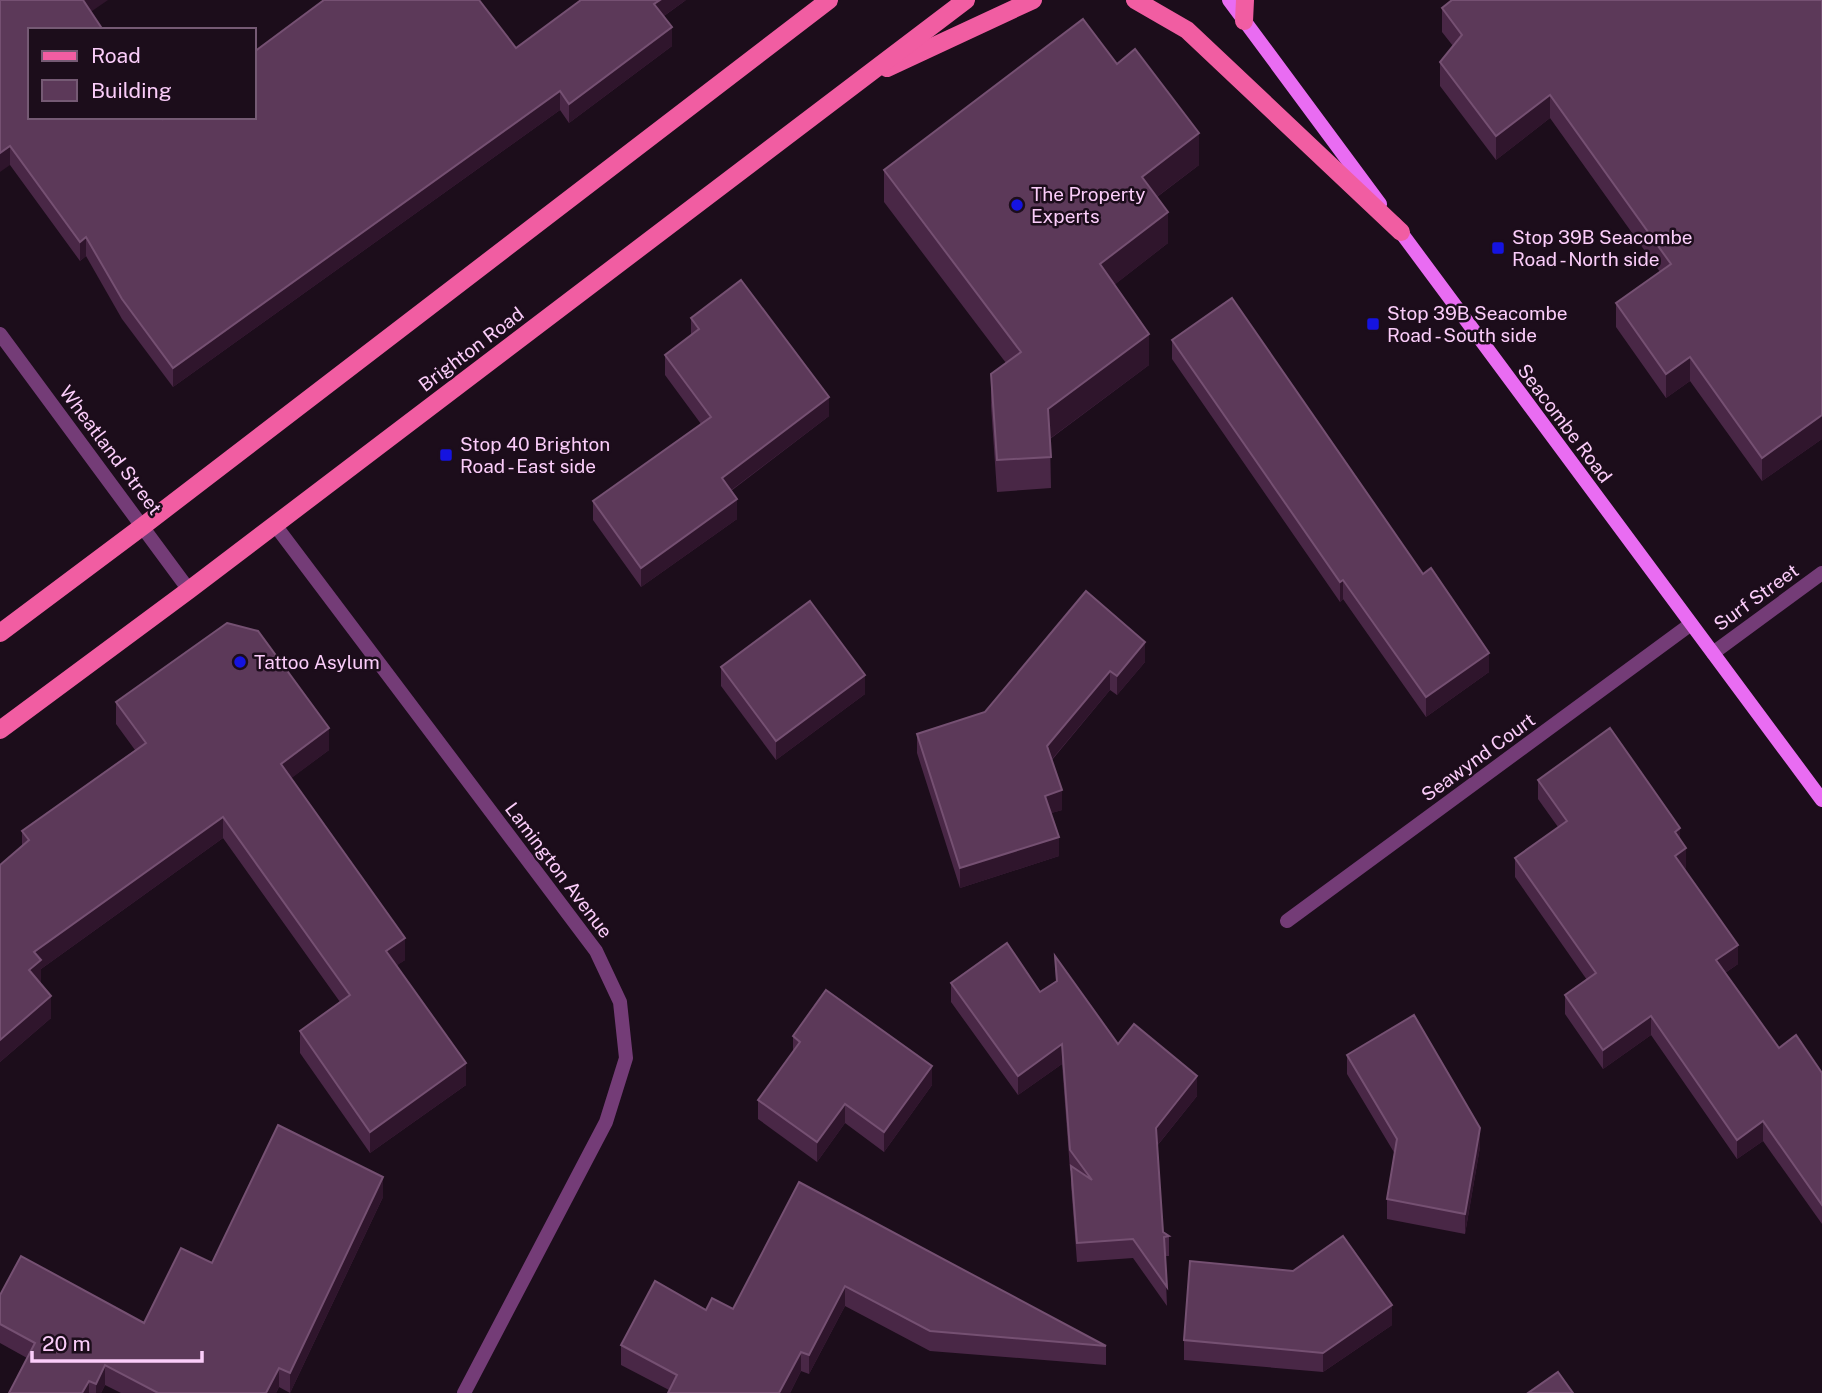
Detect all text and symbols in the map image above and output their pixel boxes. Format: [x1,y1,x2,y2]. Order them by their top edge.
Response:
legend [28,28,256,119]
text: Road [91,43,141,68]
text: Building [91,78,172,103]
place label: The Property Experts [1031,183,1145,227]
marker: The Property Experts [1009,197,1025,213]
place label: Stop 39B Seacombe Road - North side [1512,226,1693,270]
marker: Stop 39B Seacombe Road - North side [1490,240,1506,256]
street label: Brighton Road [414,302,528,396]
place label: Stop 39B Seacombe Road - South side [1387,302,1568,346]
marker: Stop 39B Seacombe Road - South side [1365,316,1381,332]
street label: Seacombe Road [1513,359,1617,487]
street label: Wheatland Street [55,381,167,519]
place label: Stop 40 Brighton Road - East side [460,433,610,477]
marker: Stop 40 Brighton Road - East side [438,447,454,463]
street label: Surf Street [1709,559,1803,635]
place label: Tattoo Asylum [254,651,380,673]
marker: Tattoo Asylum [232,654,248,670]
street label: Seawynd Court [1417,708,1539,806]
street label: Lamington Avenue [501,798,617,942]
scale bar [32,1320,201,1364]
text: 20 m [42,1331,91,1356]

